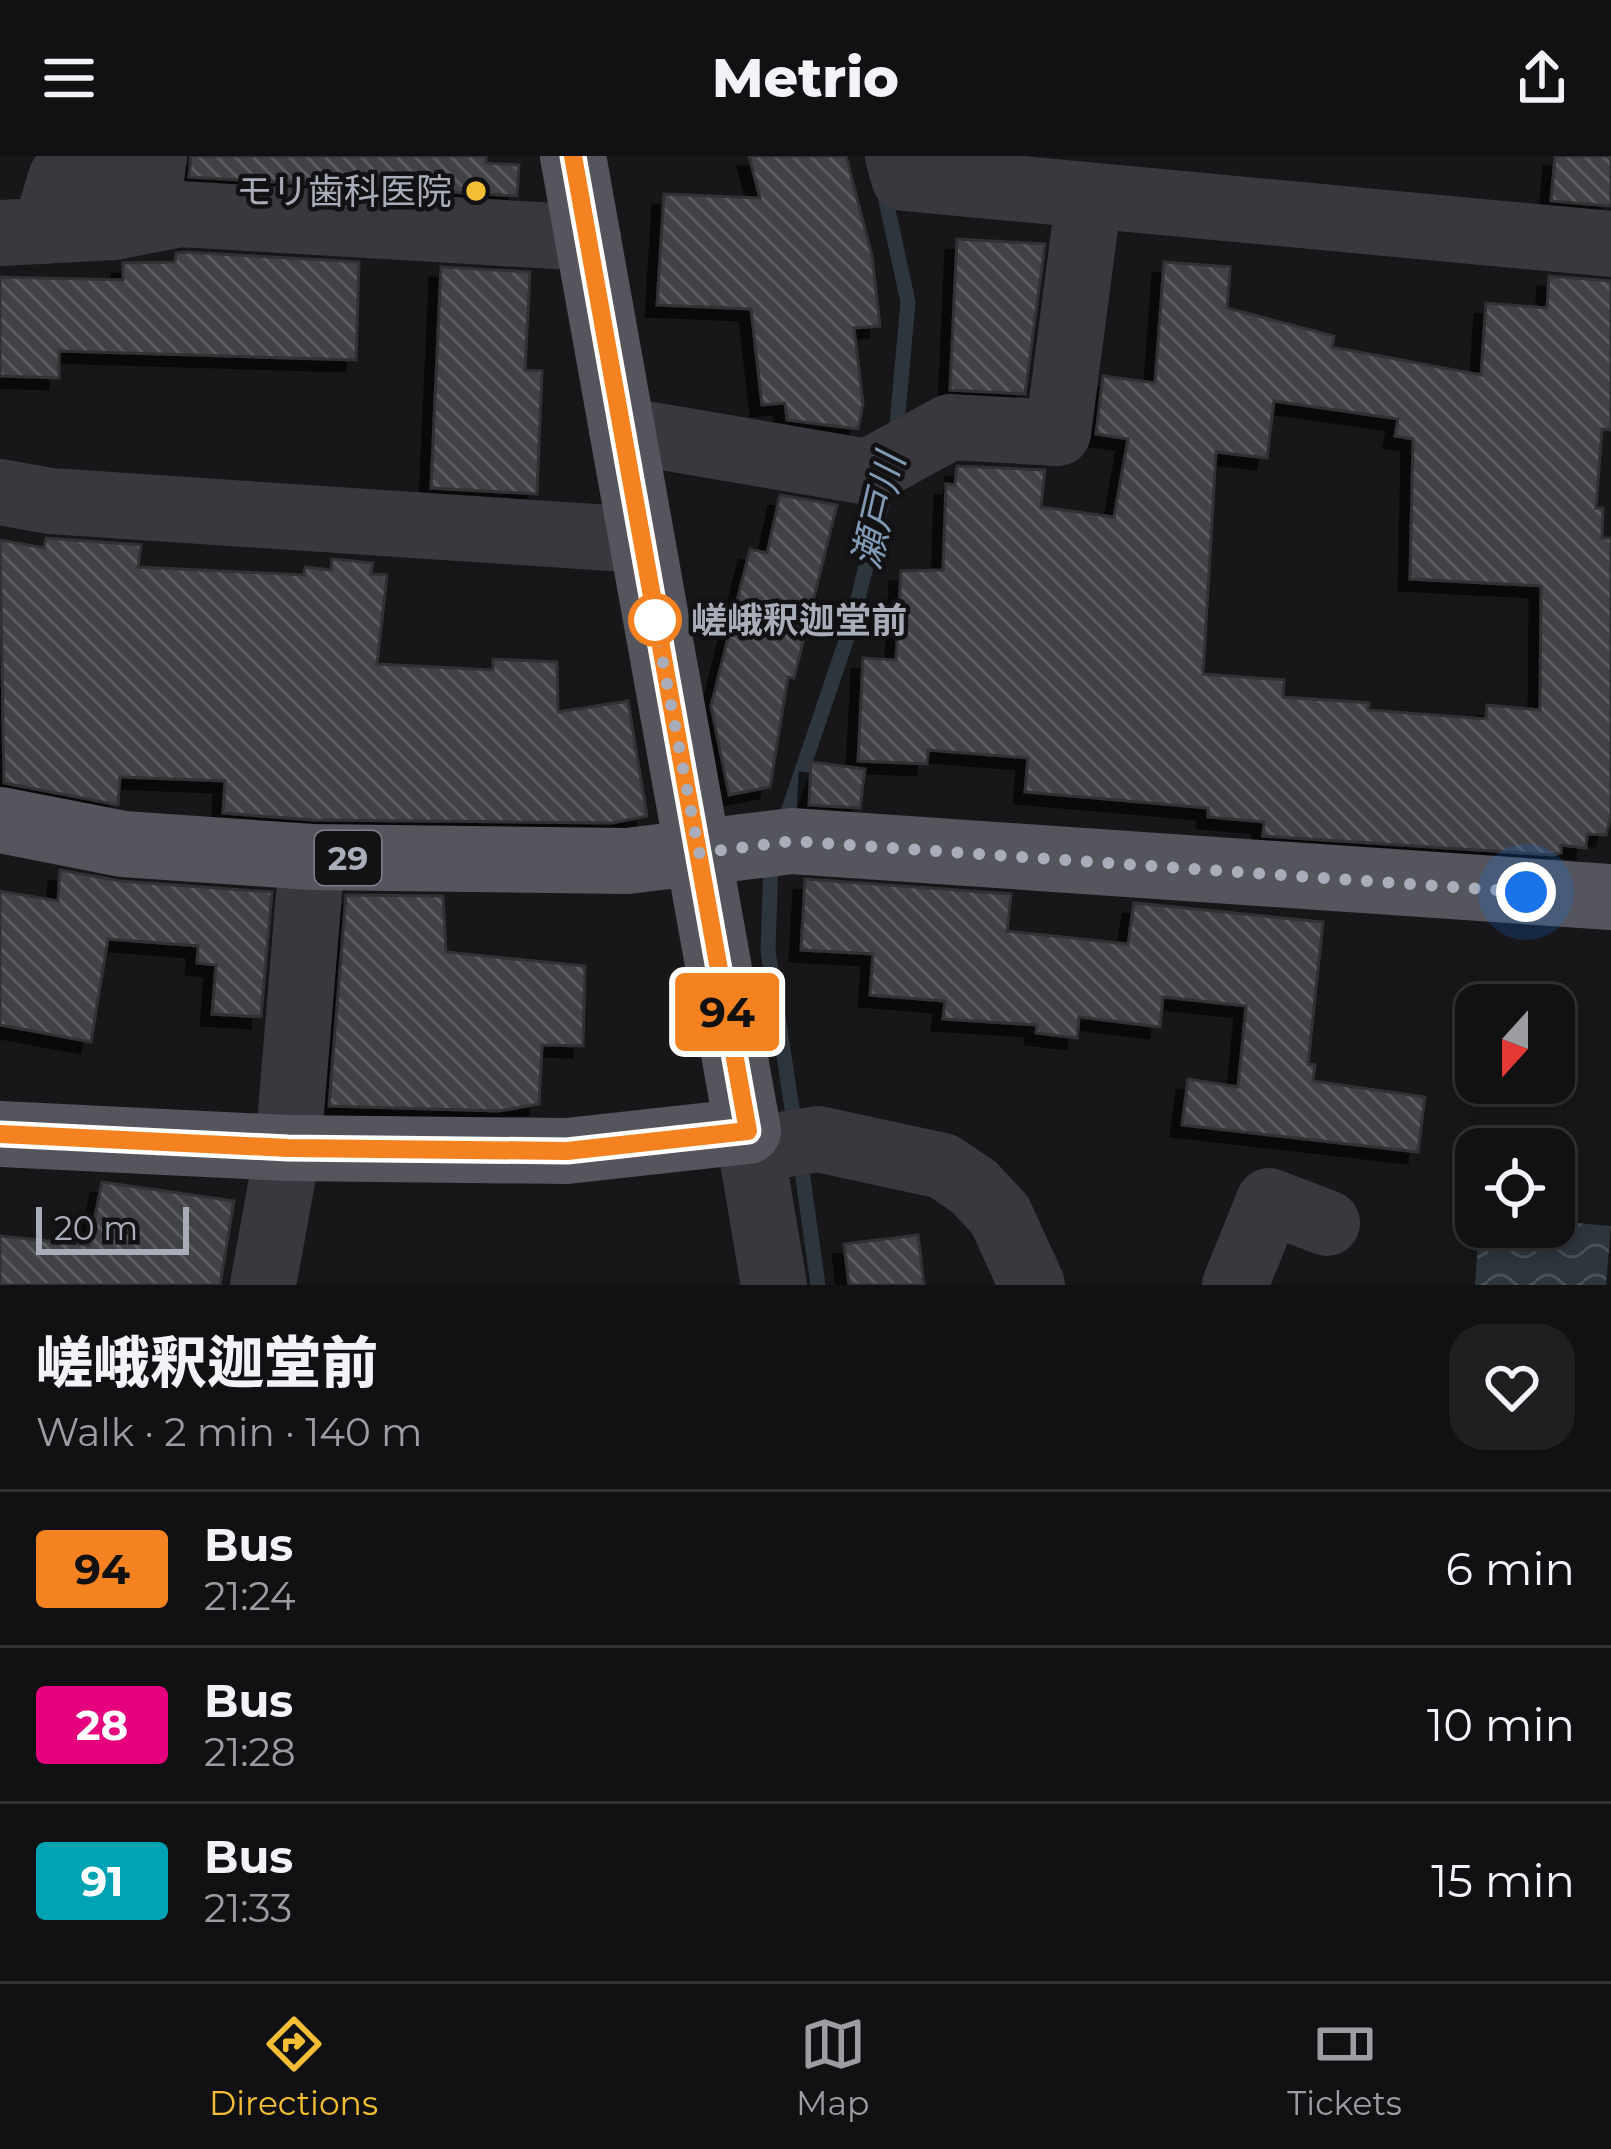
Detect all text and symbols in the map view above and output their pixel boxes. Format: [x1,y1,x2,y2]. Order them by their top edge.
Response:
icon: menu [36,45,102,111]
text: Metrio [712,45,899,111]
icon: share [1509,45,1575,111]
place label: モリ歯科医院 [236,169,452,213]
marker: モリ歯科医院 [463,178,489,204]
water label: 瀬戸川 [841,445,915,573]
marker: 嵯峨釈迦堂前 [630,595,680,645]
place label: 嵯峨釈迦堂前 [691,598,907,642]
road number: 29 [315,831,381,885]
your location [1496,862,1556,922]
line badge: 94 [673,973,781,1051]
north arrow [1455,984,1575,1104]
map controls [1455,984,1575,1248]
text: 94 [699,986,755,1038]
button: locate [1455,1128,1575,1248]
scale bar [36,1201,189,1254]
text: 20 m [54,1208,138,1248]
button: heart [1449,1324,1575,1450]
text: 嵯峨釈迦堂前 [36,1328,378,1397]
text: Walk · 2 min · 140 m [36,1408,422,1456]
text: Bus [204,1517,293,1572]
text: 6 min [1446,1541,1575,1596]
text: 94 [74,1543,130,1595]
text: 21:24 [204,1572,296,1620]
text: Bus [204,1673,293,1728]
text: 10 min [1427,1697,1575,1752]
text: 28 [76,1699,128,1751]
text: 21:28 [204,1728,296,1776]
text: Bus [204,1829,293,1884]
text: 15 min [1431,1853,1575,1908]
text: 91 [80,1855,124,1907]
text: 21:33 [204,1884,292,1932]
tab: Directions [209,2011,378,2123]
tab: Map [796,2011,869,2123]
tab: Tickets [1287,2011,1402,2123]

